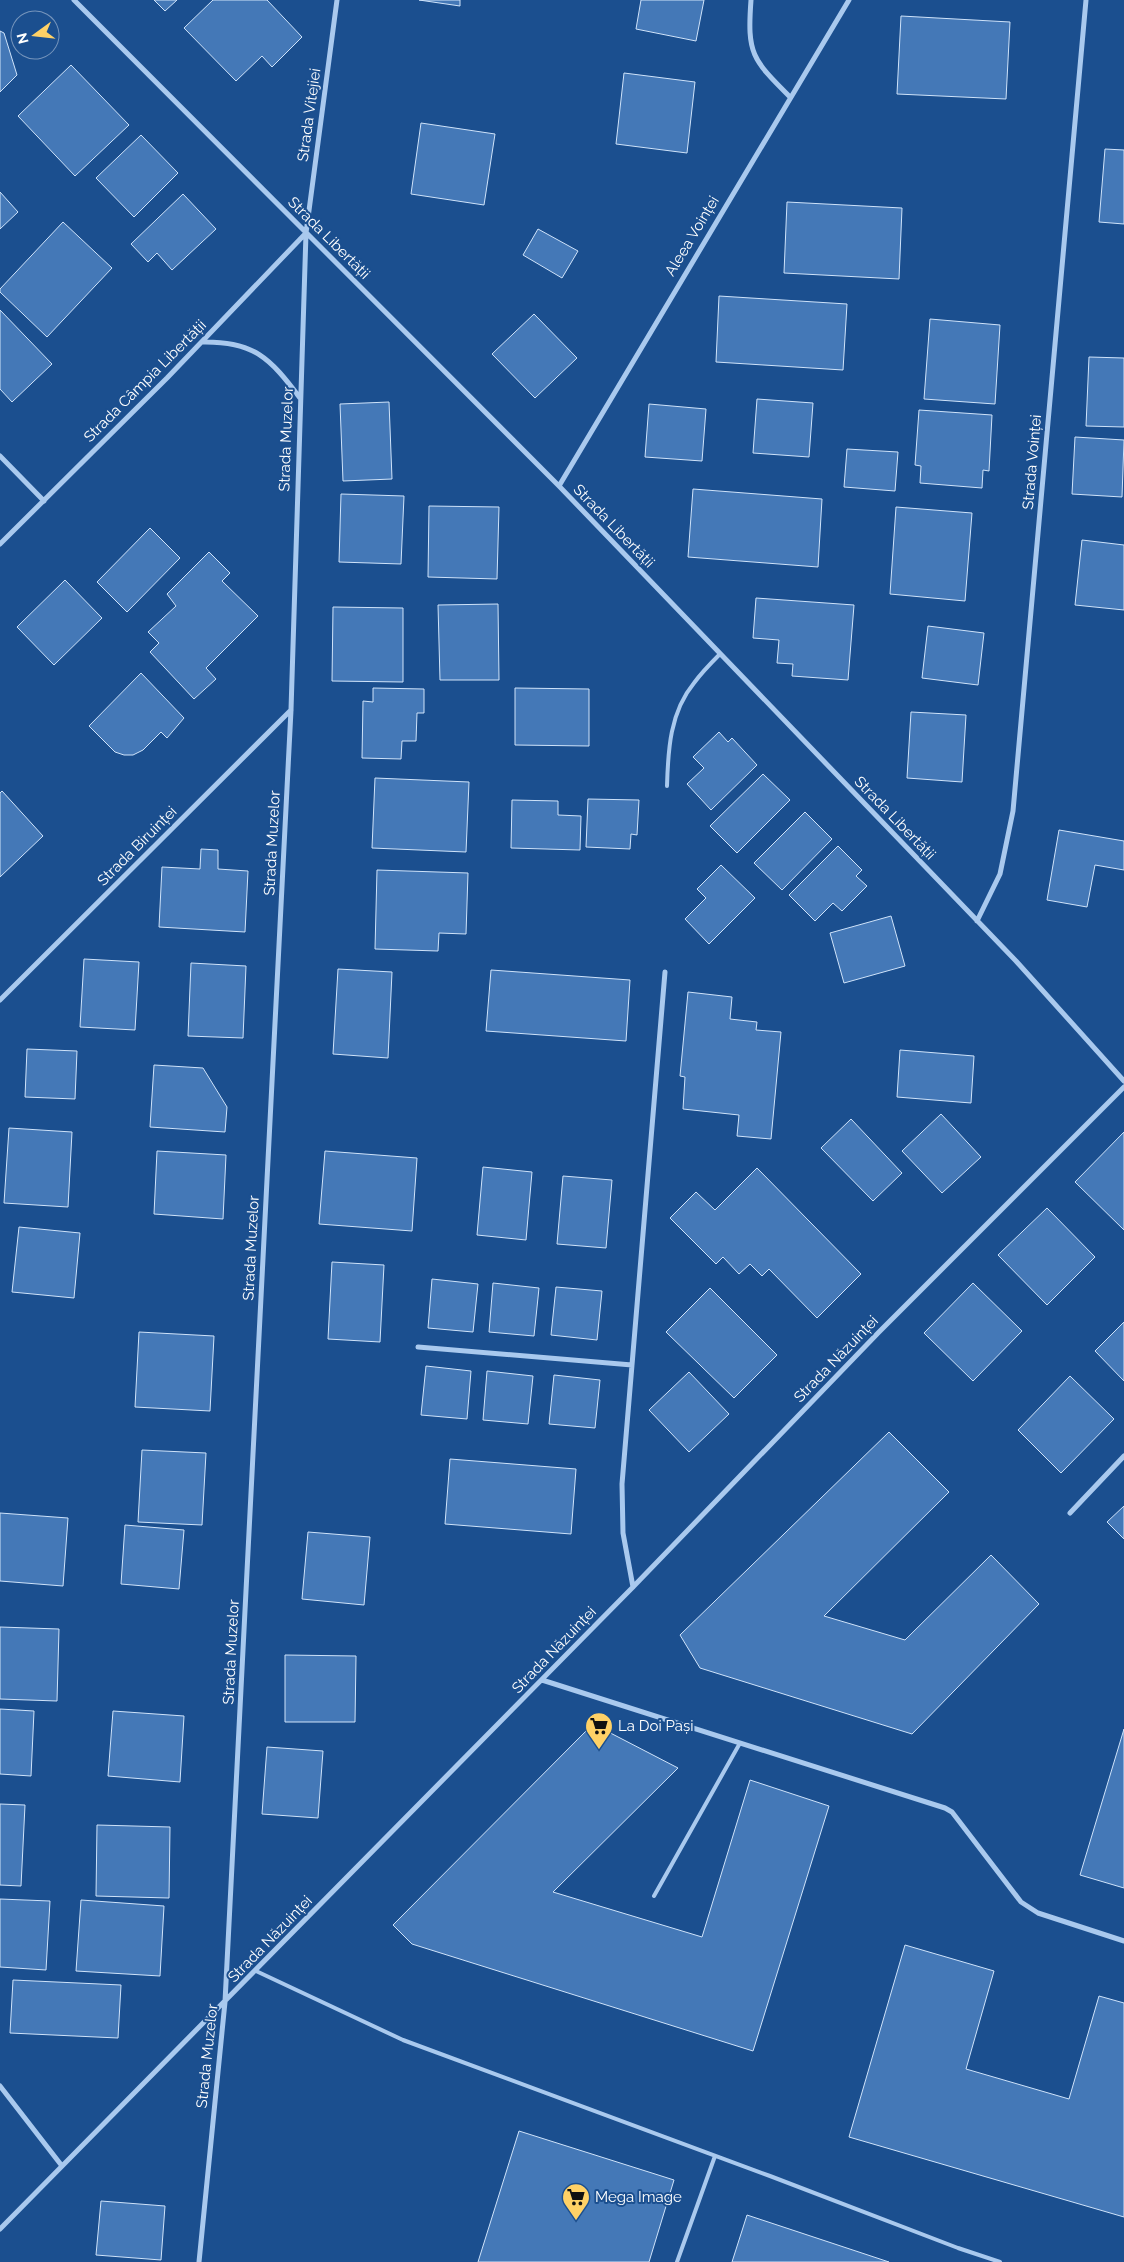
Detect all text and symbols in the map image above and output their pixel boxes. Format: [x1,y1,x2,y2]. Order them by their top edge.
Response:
north arrow [10,10,60,60]
text: N [13,31,32,46]
street label: Strada Vitejiei [294,67,324,163]
street label: Strada Libertății [284,193,374,283]
street label: Aleea Voinței [661,193,723,279]
street label: Strada Câmpia Libertății [80,316,210,446]
street label: Strada Muzelor [275,385,297,492]
street label: Strada Voinței [1019,414,1045,510]
street label: Strada Libertății [570,481,658,571]
street label: Strada Libertății [851,773,939,863]
street label: Strada Muzelor [260,789,284,896]
street label: Strada Biruinței [93,802,181,890]
street label: Strada Muzelor [239,1194,263,1301]
street label: Strada Năzuinței [790,1312,882,1406]
street label: Strada Muzelor [219,1598,243,1705]
street label: Strada Năzuinței [508,1603,600,1697]
supermarket icon: La Doi Pași [584,1711,614,1750]
place label: La Doi Pași [618,1717,693,1735]
street label: Strada Năzuinței [224,1892,316,1986]
street label: Strada Muzelor [193,2002,222,2109]
supermarket icon: Mega Image [561,2182,591,2221]
place label: Mega Image [595,2188,682,2206]

